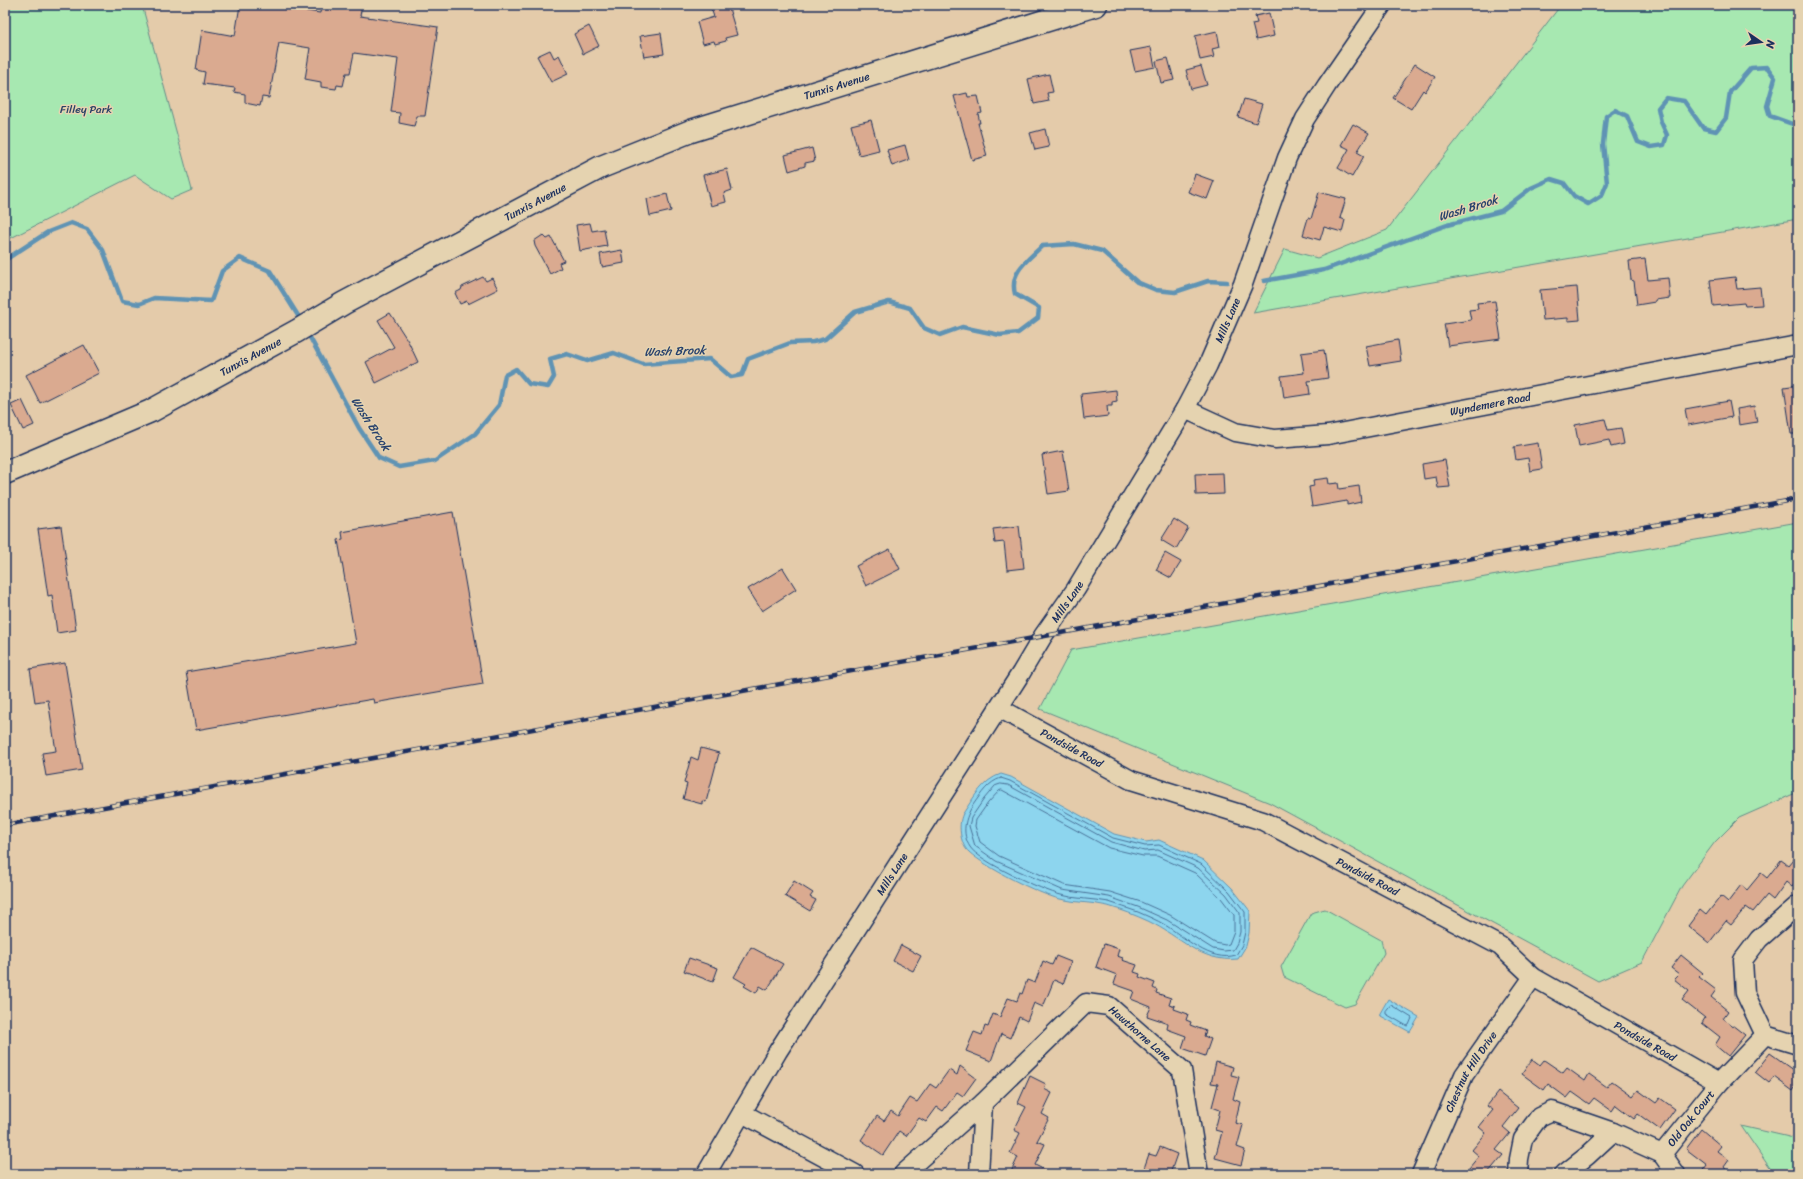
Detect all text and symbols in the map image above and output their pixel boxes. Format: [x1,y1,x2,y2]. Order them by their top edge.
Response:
north arrow [1741,22,1781,62]
text: N [1760,37,1781,50]
street label: Tunxis Avenue [801,67,872,105]
park label: Filley Park [60,100,112,119]
street label: Tunxis Avenue [501,178,570,227]
water label: Wash Brook [1436,188,1502,227]
street label: Mills Lane [1210,294,1246,346]
street label: Tunxis Avenue [216,332,285,382]
water label: Wash Brook [644,339,708,363]
street label: Wyndemere Road [1448,387,1534,421]
water label: Wash Brook [345,392,398,457]
street label: Mills Lane [1046,577,1089,627]
street label: Pondside Road [1037,723,1108,774]
street label: Mills Lane [871,848,913,899]
street label: Pondside Road [1332,852,1404,902]
street label: Hawthorne Lane [1104,1001,1176,1067]
street label: Pondside Road [1610,1016,1681,1067]
street label: Chestnut Hill Drive [1440,1027,1502,1116]
street label: Old Oak Court [1662,1086,1720,1151]

